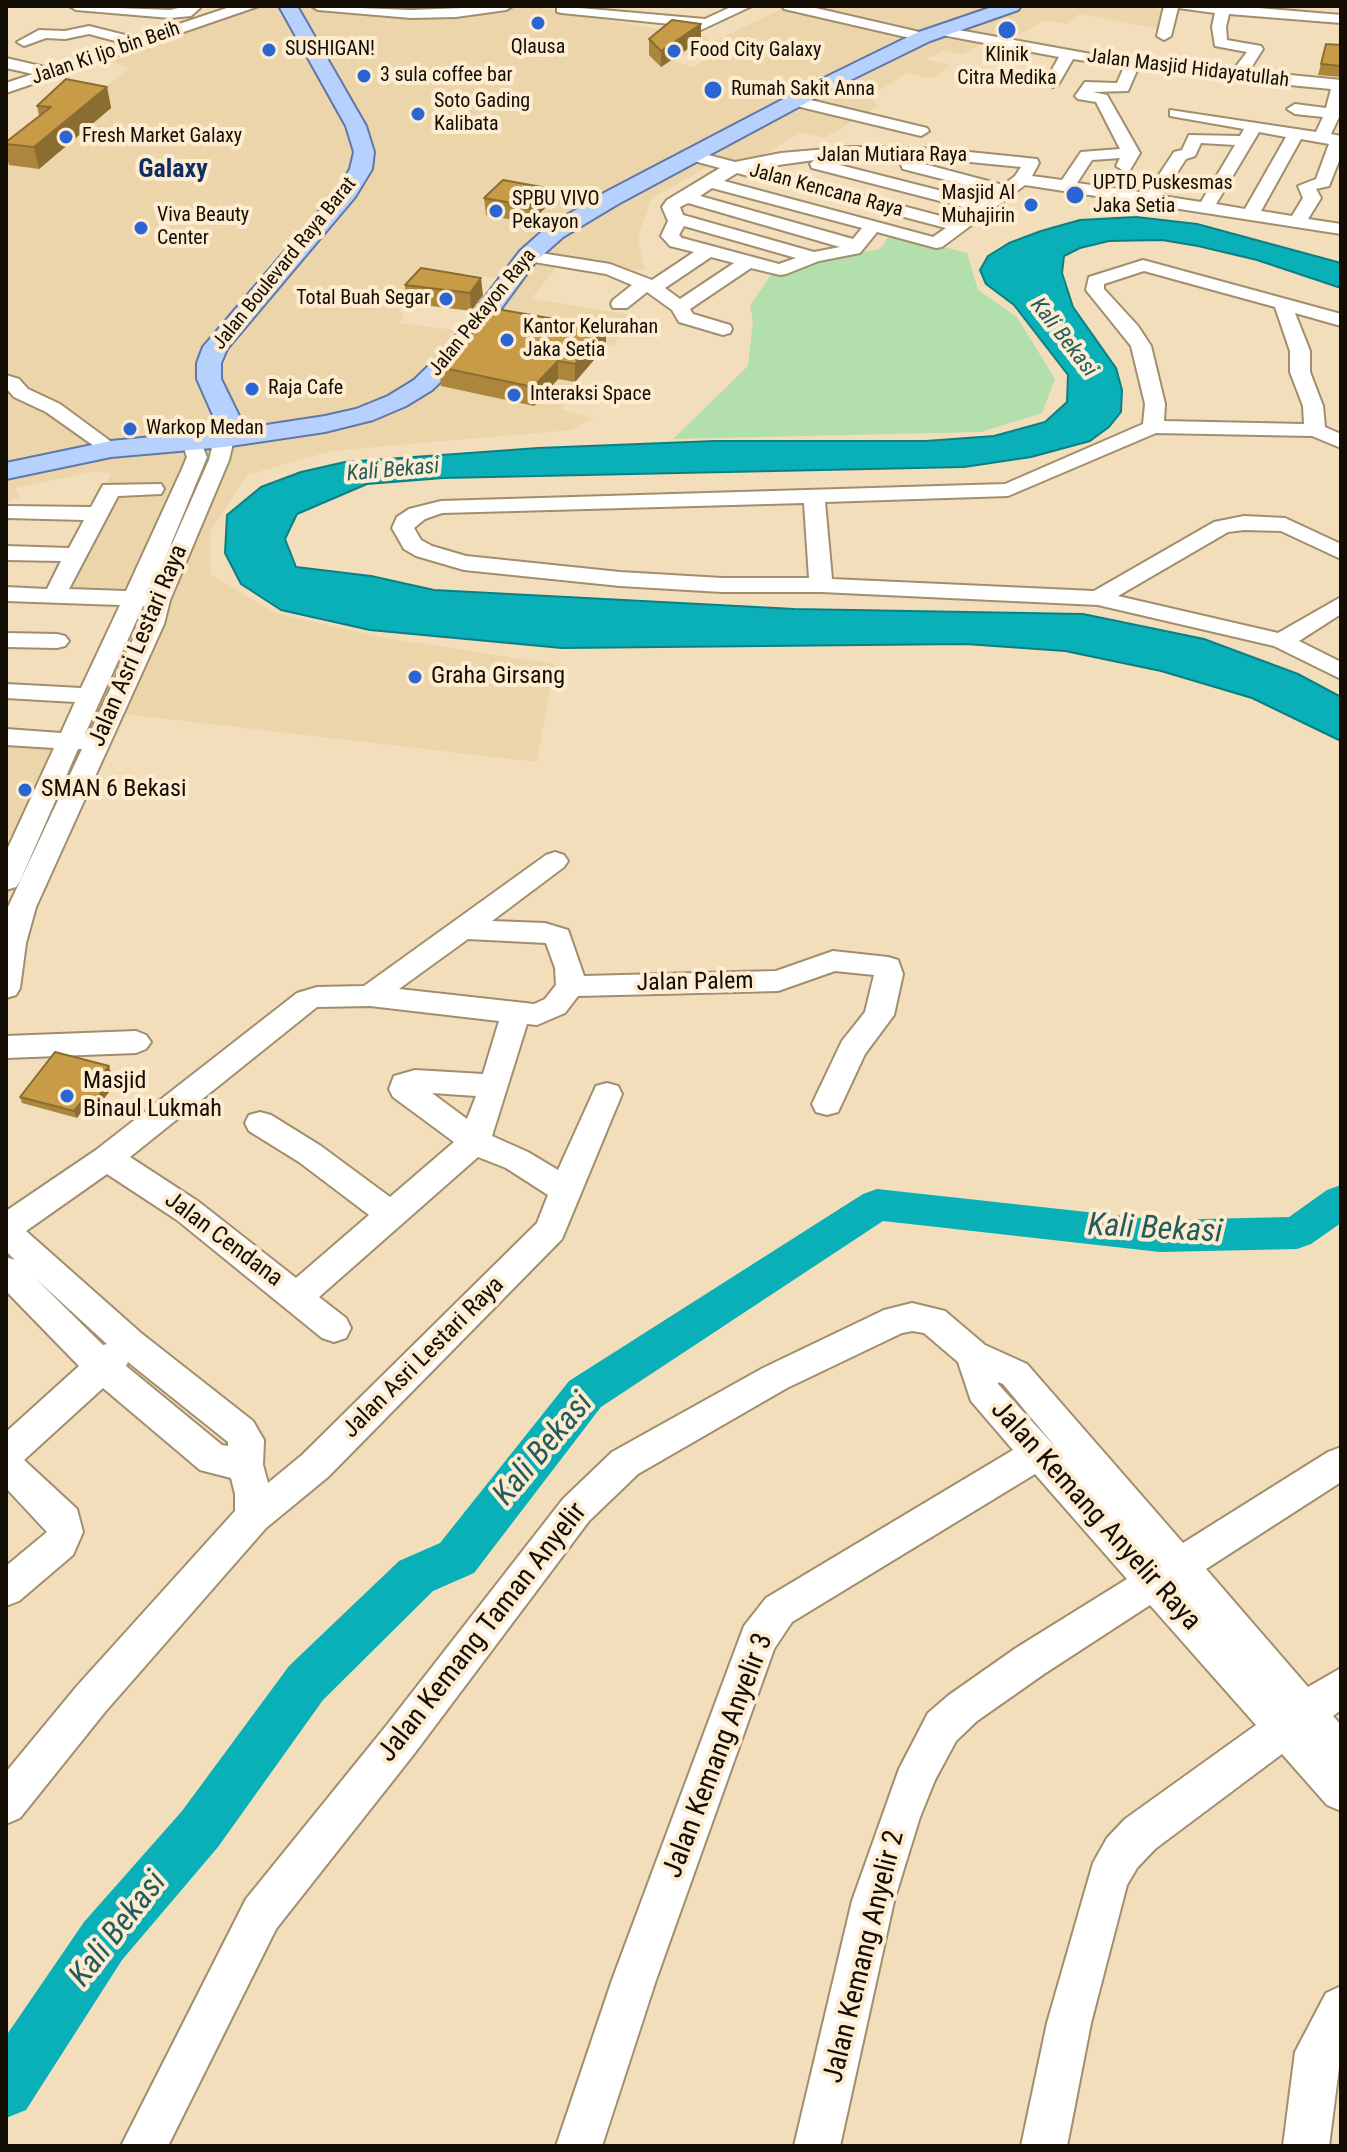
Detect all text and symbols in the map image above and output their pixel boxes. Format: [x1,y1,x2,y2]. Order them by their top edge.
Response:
marker: Qlausa [529,14,547,32]
street label: Jalan Ki Ijo bin Beih [29,17,183,91]
marker: Klinik Citra Medika [996,19,1018,41]
place label: Qlausa [511,36,565,60]
place label: SUSHIGAN! [285,38,375,62]
place label: Food City Galaxy [690,39,821,63]
marker: SUSHIGAN! [260,41,278,59]
marker: Food City Galaxy [665,42,683,60]
place label: Klinik Citra Medika [957,44,1057,91]
street label: Jalan Masjid Hidayatullah [1086,45,1290,93]
place label: 3 sula coffee bar [380,64,513,88]
marker: 3 sula coffee bar [355,67,373,85]
place label: Rumah Sakit Anna [731,78,875,102]
marker: Rumah Sakit Anna [702,79,724,101]
place label: Soto Gading Kalibata [434,90,530,137]
marker: Soto Gading Kalibata [409,105,427,123]
place label: Fresh Market Galaxy [82,125,242,149]
marker: Fresh Market Galaxy [57,128,75,146]
street label: Jalan Mutiara Raya [817,144,967,168]
district label: Galaxy [138,154,208,186]
street label: Jalan Kencana Raya [747,159,905,223]
place label: UPTD Puskesmas Jaka Setia [1093,172,1233,219]
street label: Jalan Boulevard Raya Barat [208,173,362,355]
place label: Masjid Al Muhajirin [941,182,1015,229]
marker: UPTD Puskesmas Jaka Setia [1064,184,1086,206]
place label: SPBU VIVO Pekayon [512,188,600,235]
marker: Masjid Al Muhajirin [1022,196,1040,214]
marker: SPBU VIVO Pekayon [487,202,505,220]
place label: Viva Beauty Center [157,204,249,251]
marker: Viva Beauty Center [132,219,150,237]
street label: Jalan Pekayon Raya [424,245,542,381]
place label: Total Buah Segar [296,287,430,311]
marker: Total Buah Segar [437,290,455,308]
water label: Kali Bekasi [1024,293,1102,383]
place label: Kantor Kelurahan Jaka Setia [523,316,658,363]
marker: Kantor Kelurahan Jaka Setia [498,331,516,349]
place label: Raja Cafe [268,377,343,401]
marker: Raja Cafe [243,380,261,398]
place label: Interaksi Space [530,383,651,407]
marker: Interaksi Space [505,386,523,404]
place label: Warkop Medan [146,417,264,441]
marker: Warkop Medan [121,420,139,438]
water label: Kali Bekasi [346,454,440,488]
street label: Jalan Asri Lestari Raya [83,541,195,751]
place label: Graha Girsang [431,663,565,691]
marker: Graha Girsang [406,668,424,686]
place label: SMAN 6 Bekasi [41,776,186,804]
marker: SMAN 6 Bekasi [16,781,34,799]
street label: Jalan Palem [636,968,754,998]
place label: Masjid Binaul Lukmah [83,1068,222,1124]
marker: Masjid Binaul Lukmah [58,1087,76,1105]
street label: Jalan Cendana [158,1186,288,1294]
water label: Kali Bekasi [1087,1207,1223,1253]
street label: Jalan Asri Lestari Raya [337,1271,511,1445]
water label: Kali Bekasi [486,1386,602,1514]
street label: Jalan Kemang Anyelir Raya [983,1394,1207,1638]
street label: Jalan Kemang Taman Anyelir [371,1497,595,1769]
street label: Jalan Kemang Anyelir 3 [657,1629,781,1883]
street label: Jalan Kemang Anyelir 2 [817,1827,913,2087]
water label: Kali Bekasi [62,1865,176,1995]

